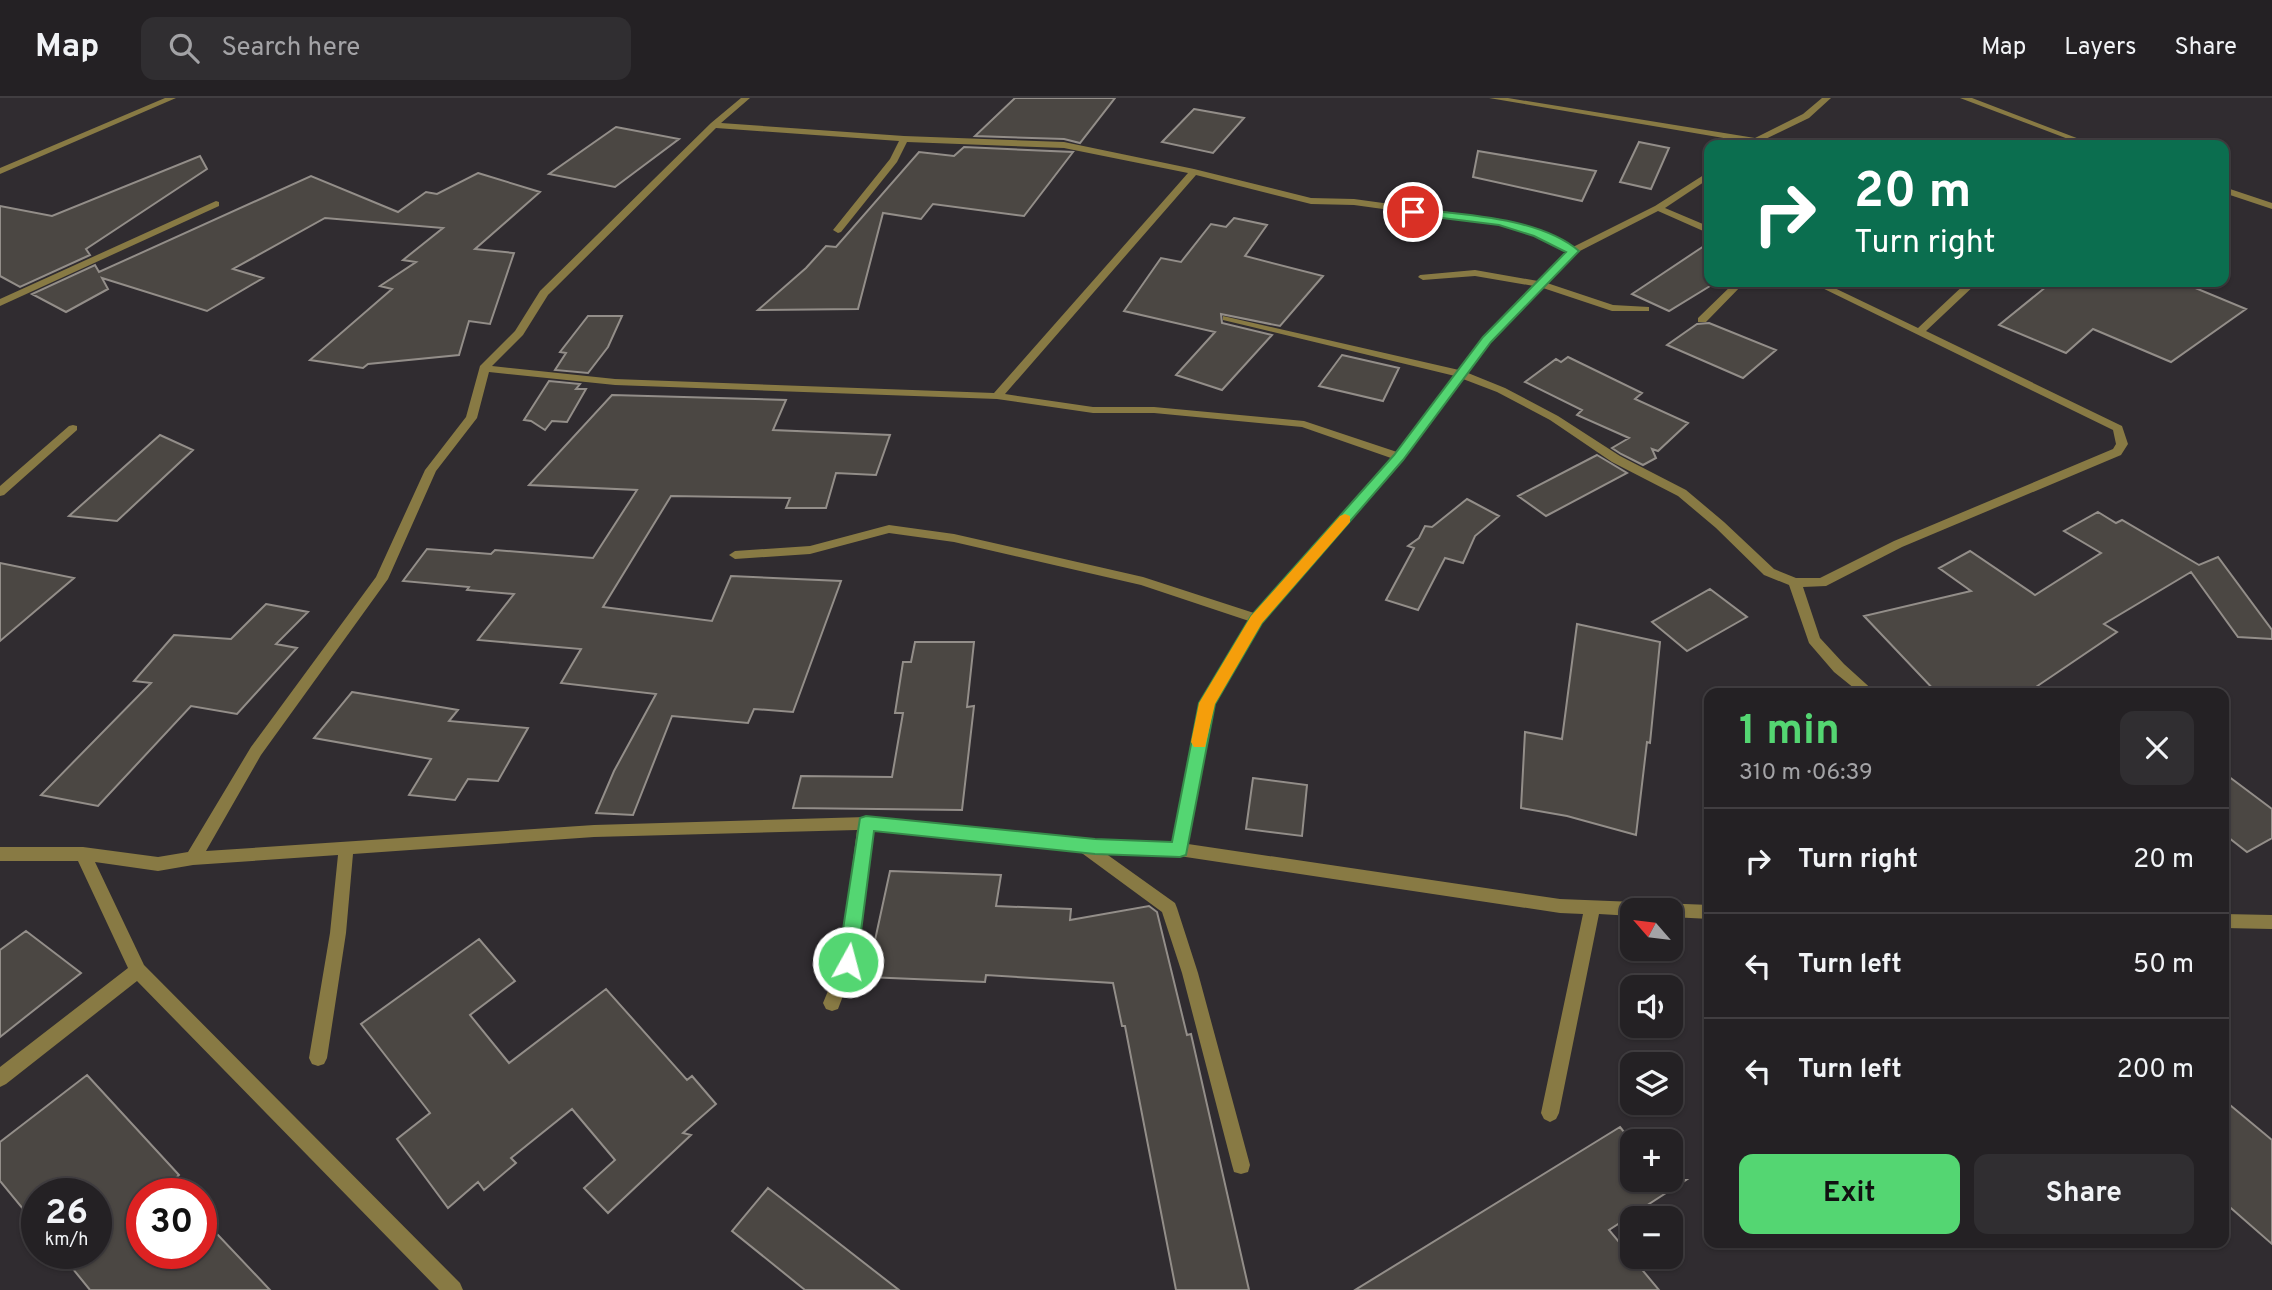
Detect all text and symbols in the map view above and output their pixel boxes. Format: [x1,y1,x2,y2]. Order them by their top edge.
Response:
search box [141,17,631,80]
text: Map [35,27,99,69]
icon: search [165,29,203,67]
text: Search here [221,32,360,65]
text: Map [1981,33,2026,63]
text: Layers [2064,33,2136,63]
text: Share [2174,33,2237,63]
text: 20 m [1854,163,1971,225]
icon: right [1739,168,1830,259]
pin [1383,182,1443,242]
icon: arrive [1394,193,1432,231]
text: Turn right [1854,224,1996,264]
text: 1 min [1739,706,1840,759]
button: close [2120,711,2194,785]
text: 310 m · 06:39 [1739,759,1873,788]
icon: right [1739,842,1777,880]
text: Turn right [1798,844,1918,877]
text: 20 m [2133,844,2194,877]
north arrow [1620,898,1684,961]
map controls [1620,898,1683,1269]
position arrow [811,925,885,999]
icon: left [1739,947,1777,985]
text: Turn left [1798,949,1902,982]
text: 50 m [2133,949,2194,982]
button: sound [1620,975,1683,1038]
button: layers [1620,1052,1683,1115]
icon: left [1739,1052,1777,1090]
text: Turn left [1798,1054,1902,1087]
text: 200 m [2117,1054,2194,1087]
button: + [1620,1129,1683,1192]
button: Exit [1739,1154,1960,1234]
button: Share [1974,1154,2194,1234]
speed limit sign: 30 [126,1178,217,1269]
text: 26 [45,1192,88,1236]
button: − [1620,1206,1683,1269]
text: km/h [45,1229,88,1252]

